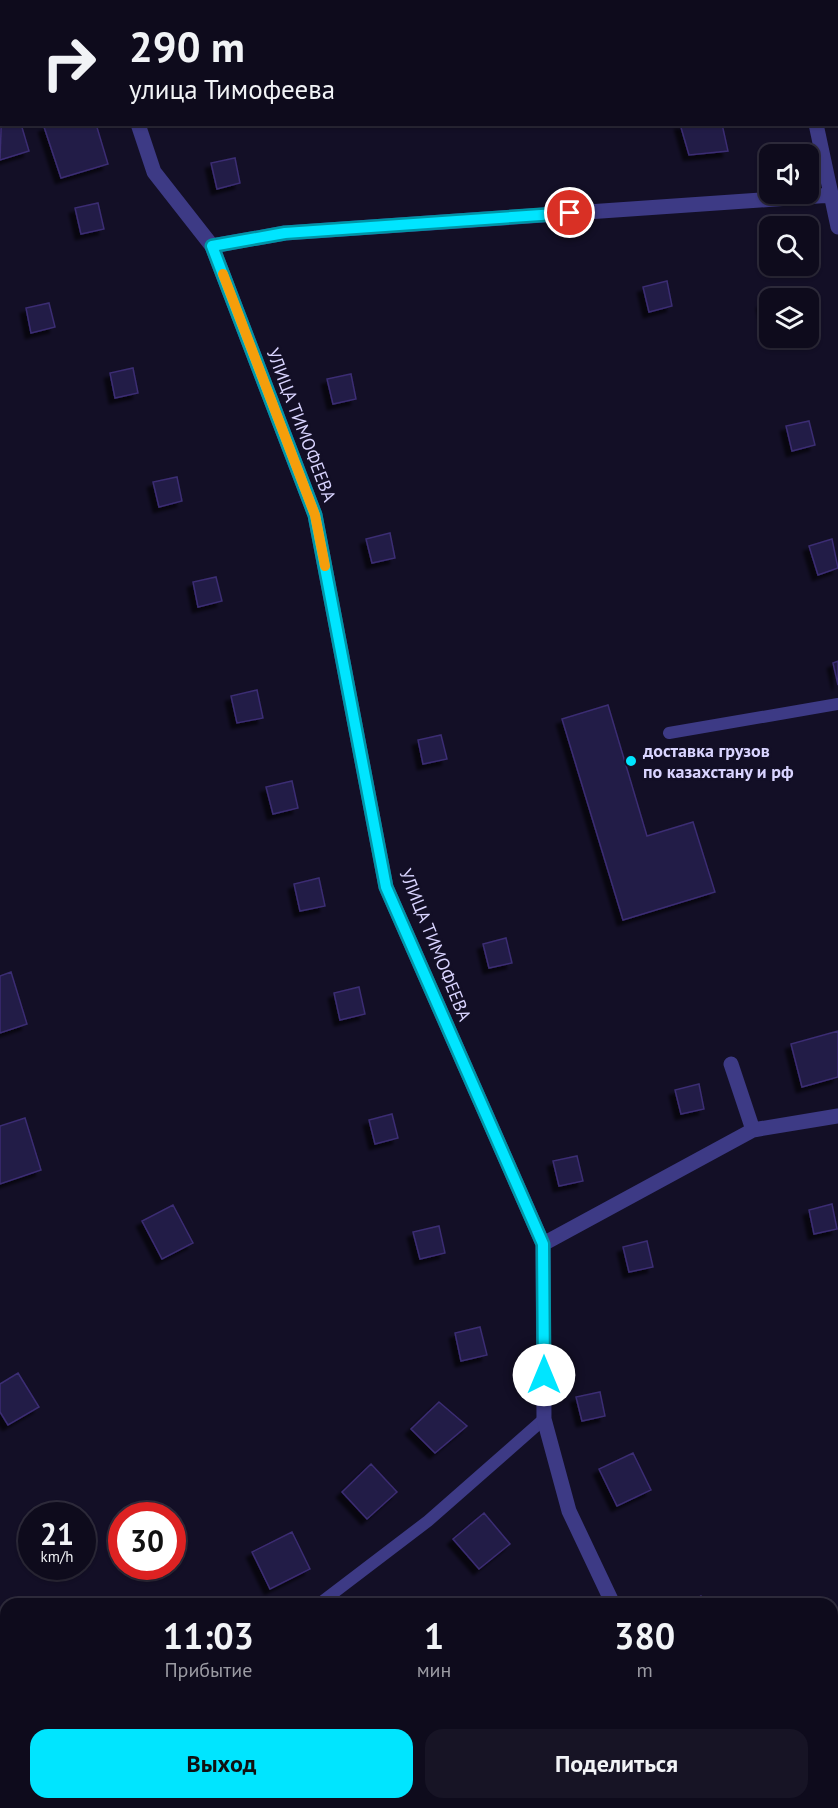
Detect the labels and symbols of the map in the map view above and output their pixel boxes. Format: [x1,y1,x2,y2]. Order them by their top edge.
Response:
pin [544,187,595,238]
street label: УЛИЦА ТИМОФЕЕВА [262,345,341,505]
place label: доставка грузов по казахстану и рф [642,739,794,783]
marker: доставка грузов по казахстану и рф [624,754,638,768]
street label: УЛИЦА ТИМОФЕЕВА [394,865,477,1025]
position arrow [512,1343,576,1407]
speed limit sign: 30 [108,1502,186,1580]

